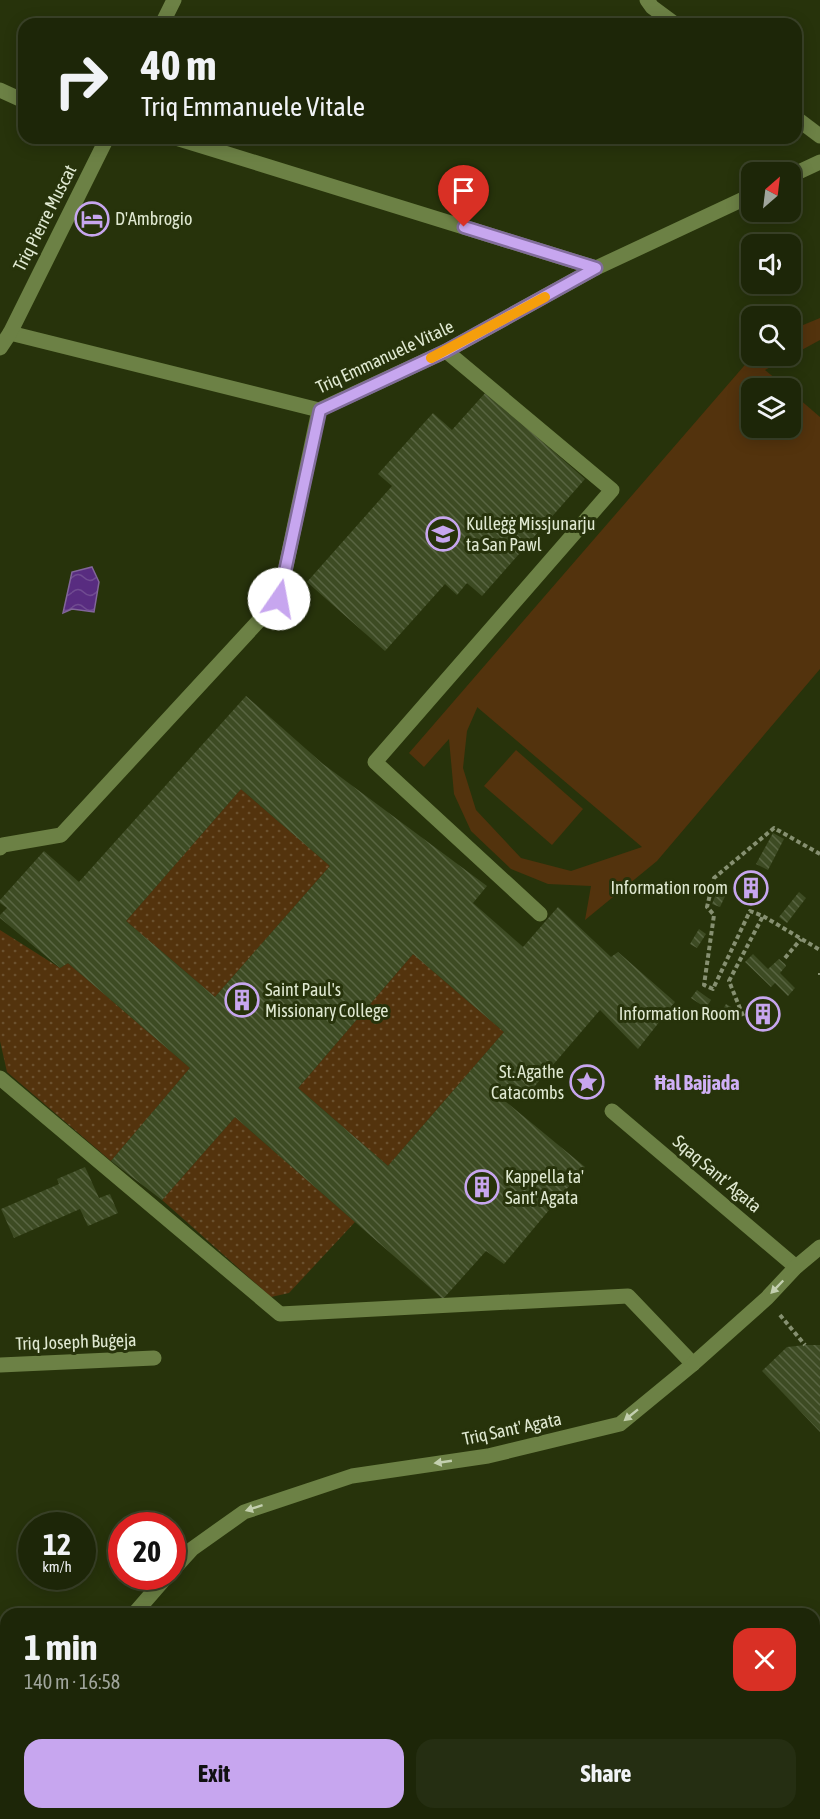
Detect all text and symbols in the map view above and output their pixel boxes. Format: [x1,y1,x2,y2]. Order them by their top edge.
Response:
text: 40 m [141,41,216,89]
icon: right [42,42,120,120]
text: Triq Emmanuele Vitale [141,91,365,122]
street label: Triq Pierre Muscat [9,161,80,274]
north arrow [741,162,801,222]
map controls [741,162,801,438]
pin [438,165,489,227]
icon: arrive [447,174,480,207]
hotel icon: D'Ambrogio [74,201,110,237]
place label: D'Ambrogio [115,208,192,229]
button: sound [741,234,801,294]
button: search [741,306,801,366]
street label: Triq Emmanuele Vitale [313,315,457,398]
button: layers [741,378,801,438]
place label: Kulleġġ Missjunarju ta San Pawl [466,513,595,555]
school or university icon: Kulleġġ Missjunarju ta San Pawl [425,516,461,552]
position arrow [247,567,311,631]
building icon: Information room [733,870,769,906]
place label: Information room [610,877,728,898]
place label: Saint Paul's Missionary College [265,979,388,1021]
building icon: Saint Paul's Missionary College [224,982,260,1018]
building icon: Information Room [745,996,781,1032]
place label: Information Room [619,1003,740,1024]
place label: St. Agathe Catacombs [491,1061,564,1103]
place icon: St. Agathe Catacombs [569,1064,605,1100]
district label: Ħal Bajjada [653,1071,740,1094]
street label: Sqaq Sant' Agata [669,1131,766,1217]
place label: Kappella ta' Sant' Agata [505,1166,584,1208]
building icon: Kappella ta' Sant' Agata [464,1169,500,1205]
one-way arrow [771,1279,784,1294]
street label: Triq Joseph Buġeja [15,1329,137,1354]
street label: Triq Sant' Agata [460,1408,563,1449]
one-way arrow [623,1409,638,1421]
one-way arrow [433,1458,452,1467]
one-way arrow [245,1504,263,1513]
speed limit sign: 20 [108,1512,186,1590]
text: 12 [43,1527,71,1561]
text: km/h [42,1558,72,1575]
text: 1 min [24,1626,98,1668]
button: close [733,1628,796,1691]
text: 140 m · 16:58 [24,1670,120,1693]
button: Exit [24,1739,404,1808]
button: Share [416,1739,796,1808]

